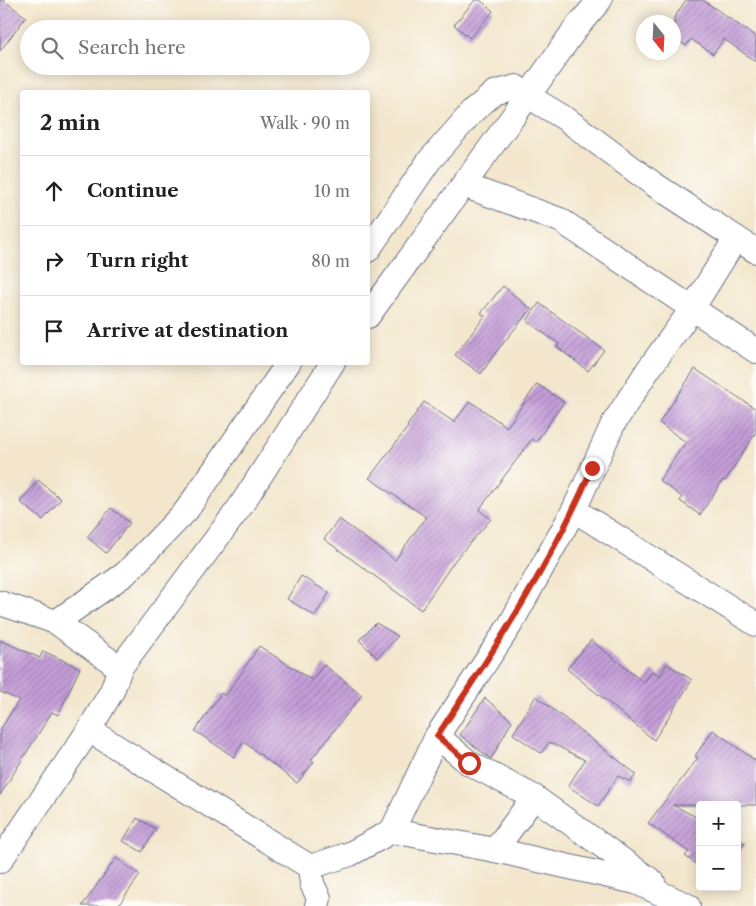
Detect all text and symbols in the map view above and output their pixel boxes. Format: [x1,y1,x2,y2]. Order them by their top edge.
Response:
north arrow [636,15,681,60]
search box [20,20,370,75]
icon: search [38,34,66,62]
text: Search here [78,36,186,59]
text: 2 min [40,110,100,135]
text: Walk · 90 m [260,113,350,133]
icon: ahead [40,177,68,205]
text: Continue [87,179,179,202]
text: 10 m [314,181,350,201]
icon: right [40,247,68,275]
text: Turn right [87,249,188,272]
text: 80 m [311,251,350,271]
icon: arrive [40,317,68,345]
text: Arrive at destination [87,319,288,342]
route end [581,457,604,480]
route start [458,752,481,775]
map controls [696,801,741,891]
button: + [696,801,741,846]
button: − [696,846,741,891]

